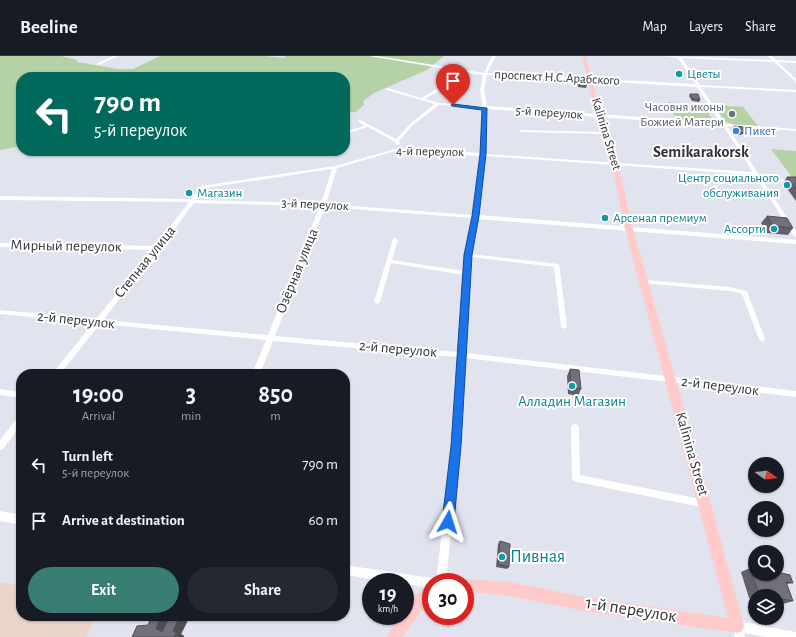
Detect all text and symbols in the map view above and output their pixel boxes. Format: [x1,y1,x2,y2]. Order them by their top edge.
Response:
text: Beeline [20,18,78,37]
text: Map [642,20,667,34]
text: Layers [689,20,723,34]
text: Share [745,20,776,34]
pin [436,64,470,105]
street label: проспект Н.С.Арабского [494,68,620,88]
place label: Цветы [687,68,721,81]
marker: Цветы [674,69,684,79]
icon: arrive [442,70,464,92]
icon: left [28,88,80,140]
text: 790 m [94,89,161,117]
street label: Kalinina Street [589,96,623,172]
place label: Часовня иконы Божией Матери [640,101,724,129]
street label: 5-й переулок [515,104,583,122]
marker: Часовня иконы Божией Матери [727,109,737,119]
text: 5-й переулок [94,122,187,140]
place label: Пикет [744,125,776,138]
marker: Пикет [731,126,741,136]
district label: Semikarakorsk [653,144,749,160]
street label: 4-й переулок [396,145,464,159]
place label: Центр социального обслуживания [678,172,779,200]
marker: Центр социального обслуживания [782,180,792,190]
place label: Магазин [197,187,243,200]
marker: Магазин [184,188,194,198]
street label: 3-й переулок [281,197,349,213]
place label: Арсенал премиум [613,212,707,225]
marker: Арсенал премиум [600,213,610,223]
street label: Степная улица [112,223,179,301]
place label: Ассорти [724,223,766,236]
marker: Ассорти [769,224,779,234]
street label: Озёрная улица [273,226,321,316]
street label: Мирный переулок [10,238,122,254]
street label: 2-й переулок [36,308,116,332]
street label: 2-й переулок [358,338,438,360]
street label: 2-й переулок [680,374,760,398]
marker: Алладин Магазин [567,381,577,391]
text: 19:00 [73,383,124,407]
text: 3 [186,383,196,407]
text: 850 [258,383,293,407]
place label: Алладин Магазин [518,394,626,409]
text: Arrival [82,410,115,423]
text: min [181,410,201,423]
text: m [270,410,281,423]
street label: Kalinina Street [673,411,711,498]
text: Turn left [62,449,113,464]
icon: left [28,454,50,476]
text: 790 m [302,457,338,472]
north arrow [748,457,784,493]
map controls [748,457,784,625]
text: 5-й переулок [62,467,129,480]
position arrow [427,501,469,543]
button: sound [748,501,784,537]
icon: arrive [28,510,50,532]
text: Arrive at destination [62,513,185,528]
text: 60 m [309,513,338,528]
button: search [748,545,784,581]
place label: Пивная [510,548,565,566]
marker: Пивная [497,552,507,562]
button: Exit [28,567,179,613]
button: Share [187,567,338,613]
speed limit sign: 30 [422,573,474,625]
text: 19 [380,584,396,604]
button: layers [748,589,784,625]
street label: 1-й переулок [584,594,678,626]
text: km/h [378,604,398,614]

